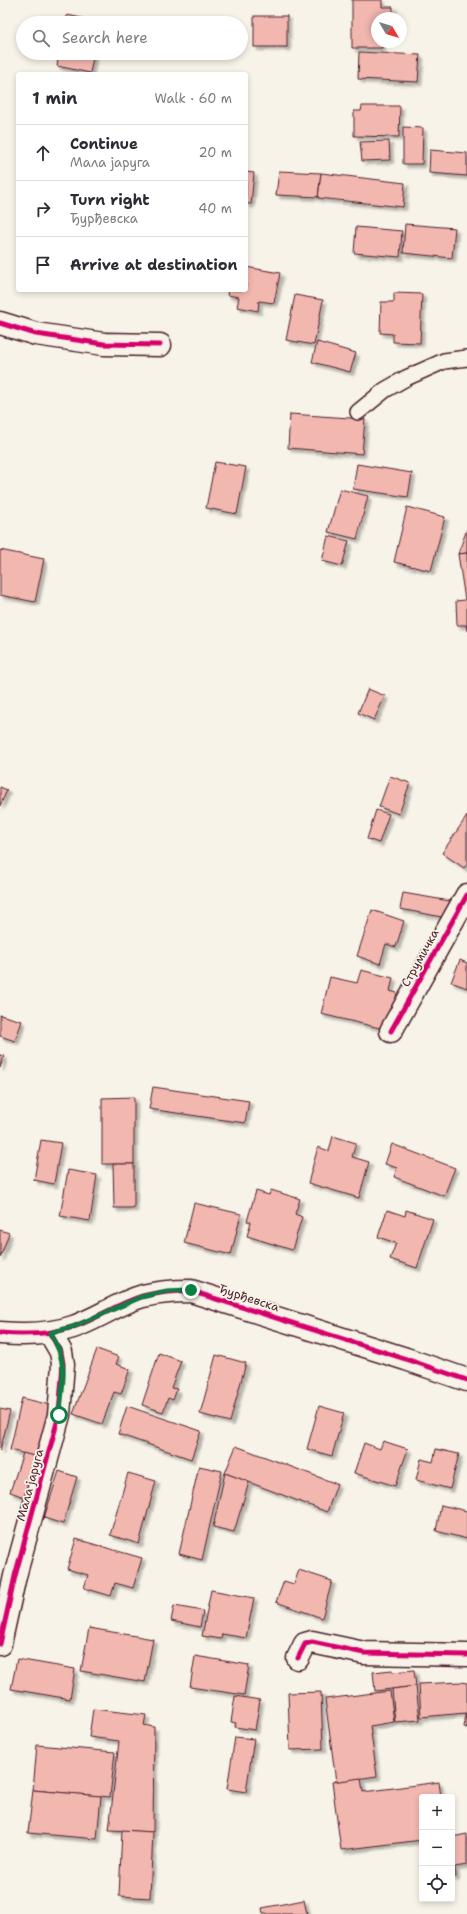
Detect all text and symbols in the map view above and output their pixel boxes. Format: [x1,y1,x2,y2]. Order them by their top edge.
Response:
north arrow [371,12,407,48]
search box [16,16,248,60]
icon: search [30,27,52,49]
text: Search here [62,28,148,48]
text: 1 min [32,87,77,109]
text: Walk · 60 m [155,90,232,107]
text: Continue [70,134,138,154]
icon: ahead [32,142,54,164]
text: 20 m [199,144,232,161]
text: Мала јаруга [70,154,150,171]
text: Turn right [70,190,150,210]
icon: right [32,198,54,220]
text: 40 m [198,200,232,217]
text: Ђурђевска [70,210,138,227]
icon: arrive [32,254,54,276]
text: Arrive at destination [70,255,238,275]
street label: Струмичка [398,926,443,990]
route end [182,1281,200,1299]
street label: Ђурђевска [217,1281,282,1315]
route start [50,1406,68,1424]
street label: Мала јаруга [13,1447,47,1523]
map controls [419,1794,455,1902]
button: + [419,1794,455,1830]
button: − [419,1830,455,1866]
button: locate [419,1866,455,1902]

